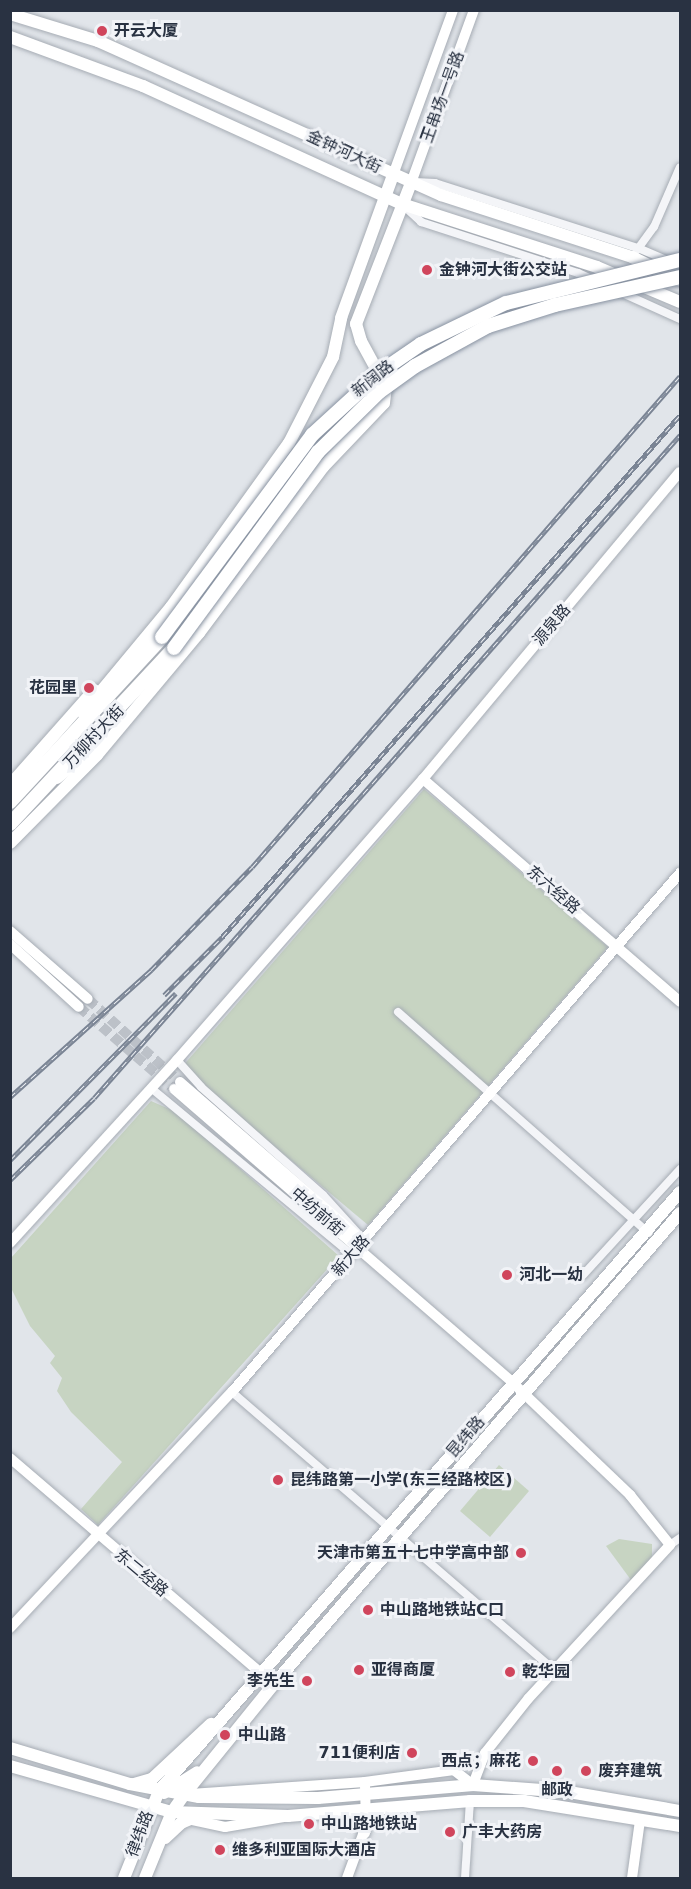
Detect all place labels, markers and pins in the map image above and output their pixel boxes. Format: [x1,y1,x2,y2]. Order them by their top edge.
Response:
place label: 开云大厦 [114,21,178,41]
marker: 开云大厦 [95,24,109,38]
place label: 金钟河大街公交站 [439,260,567,280]
marker: 金钟河大街公交站 [420,263,434,277]
place label: 花园里 [29,678,77,698]
marker: 花园里 [82,681,96,695]
place label: 河北一幼 [519,1265,583,1285]
marker: 河北一幼 [500,1268,514,1282]
place label: 昆纬路第一小学(东三经路校区) [290,1470,513,1490]
marker: 昆纬路第一小学(东三经路校区) [271,1473,285,1487]
place label: 天津市第五十七中学高中部 [317,1543,509,1563]
marker: 天津市第五十七中学高中部 [514,1546,528,1560]
place label: 中山路地铁站C口 [380,1600,504,1620]
marker: 中山路地铁站C口 [361,1603,375,1617]
place label: 亚得商厦 [371,1660,435,1680]
place label: 乾华园 [522,1662,570,1682]
marker: 亚得商厦 [352,1663,366,1677]
marker: 乾华园 [503,1665,517,1679]
place label: 李先生 [247,1671,295,1691]
marker: 李先生 [300,1674,314,1688]
place label: 中山路 [238,1725,286,1745]
marker: 中山路 [216,1726,234,1744]
place label: 711便利店 [319,1743,400,1763]
marker: 711便利店 [405,1746,419,1760]
place label: 西点；麻花 [441,1751,521,1771]
marker: 西点；麻花 [526,1754,540,1768]
place label: 废弃建筑 [598,1761,662,1781]
marker: 邮政 [550,1764,564,1778]
marker: 废弃建筑 [579,1764,593,1778]
place label: 邮政 [541,1780,573,1800]
place label: 中山路地铁站 [321,1814,417,1834]
marker: 中山路地铁站 [302,1817,316,1831]
place label: 广丰大药房 [462,1822,542,1842]
marker: 广丰大药房 [443,1825,457,1839]
place label: 维多利亚国际大酒店 [232,1840,376,1860]
marker: 维多利亚国际大酒店 [213,1843,227,1857]

